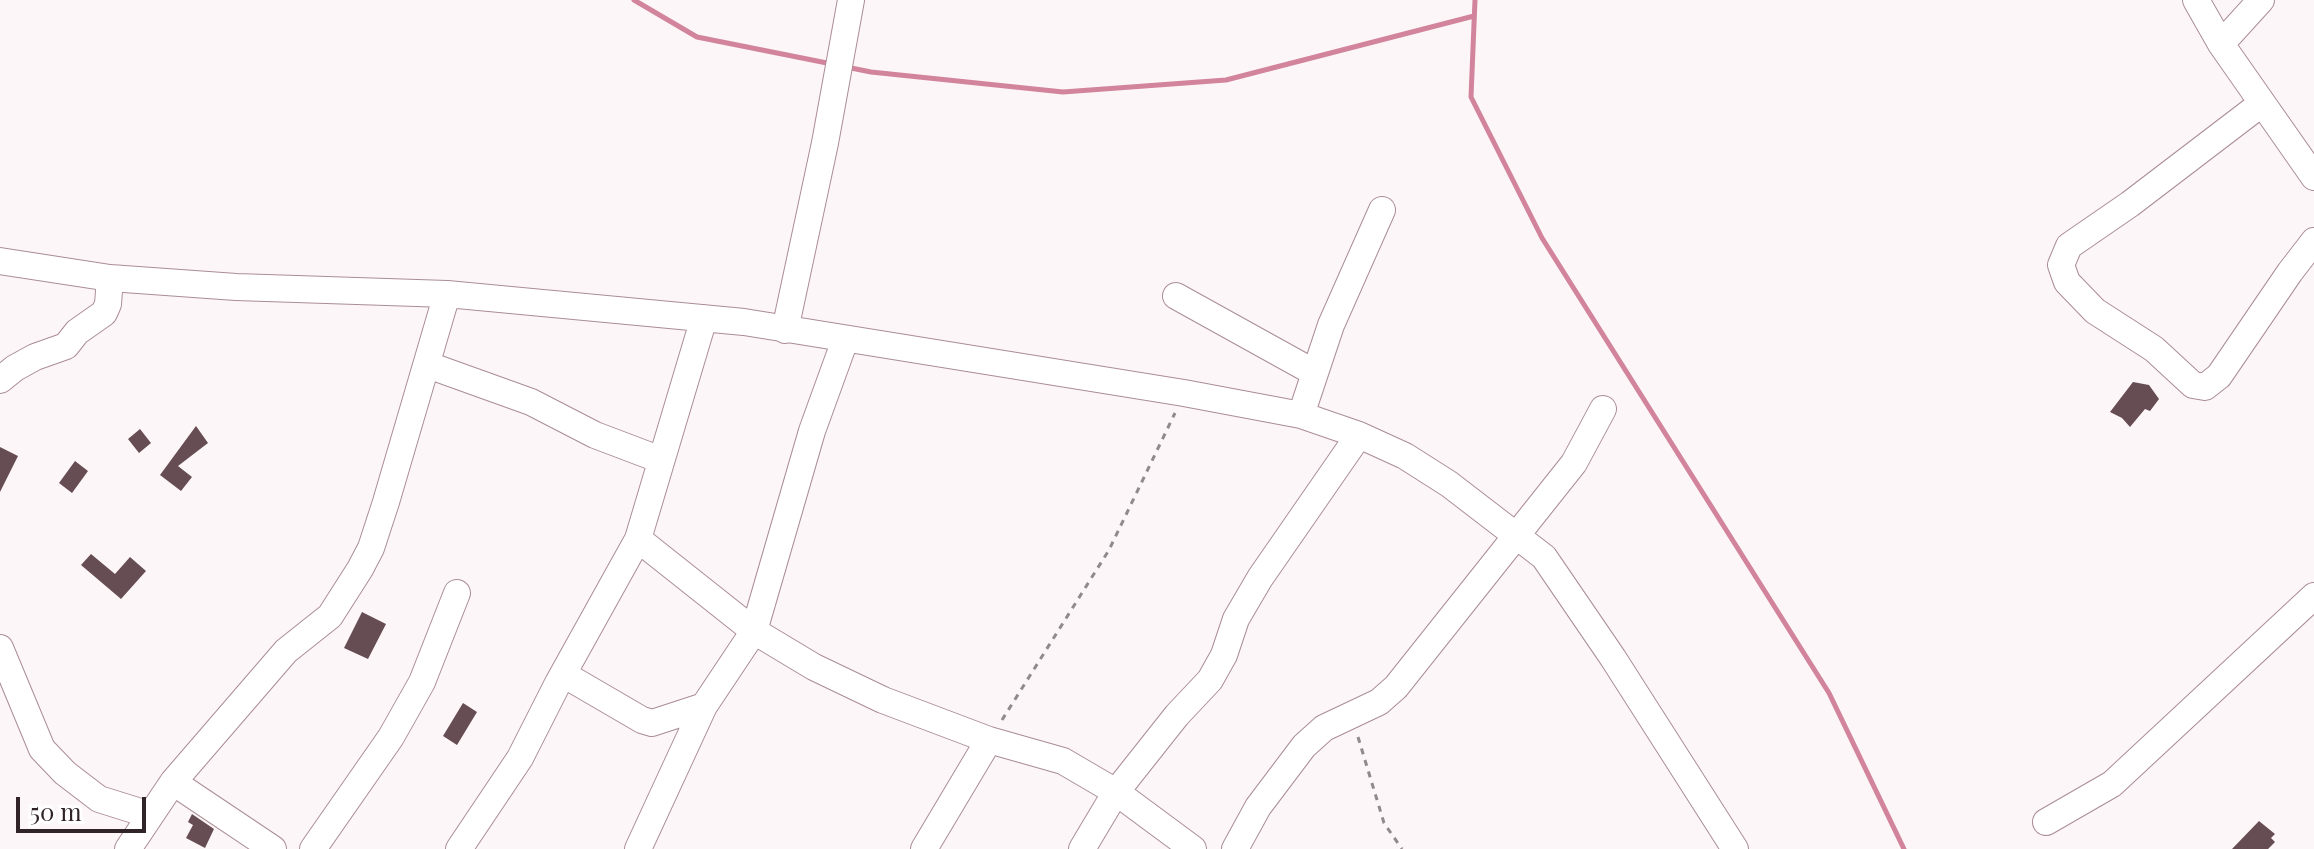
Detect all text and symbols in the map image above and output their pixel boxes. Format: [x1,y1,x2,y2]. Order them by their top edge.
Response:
scale bar [20,781,150,831]
text: 50 m [30,795,82,827]

